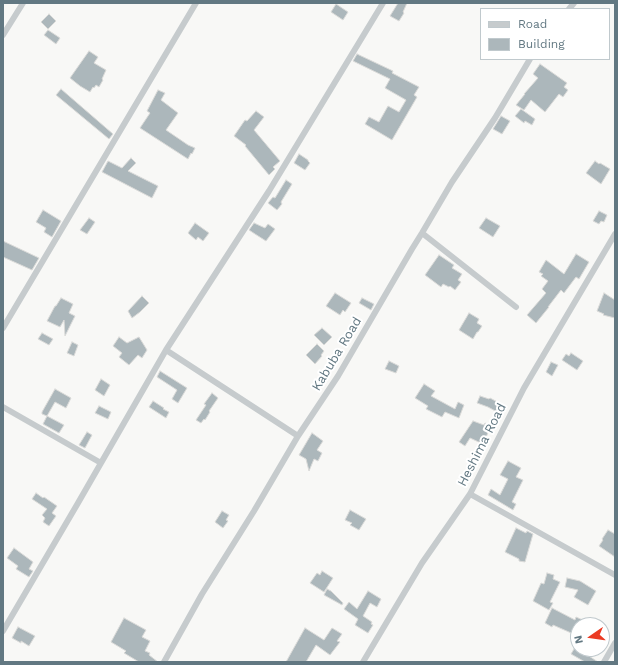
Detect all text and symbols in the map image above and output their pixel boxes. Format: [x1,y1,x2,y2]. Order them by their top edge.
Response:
legend [480,8,610,60]
text: Road [518,17,547,31]
text: Building [518,37,565,51]
street label: Kabuba Road [309,314,365,394]
street label: Heshima Road [454,401,510,489]
north arrow [570,617,610,657]
text: N [572,634,586,645]

